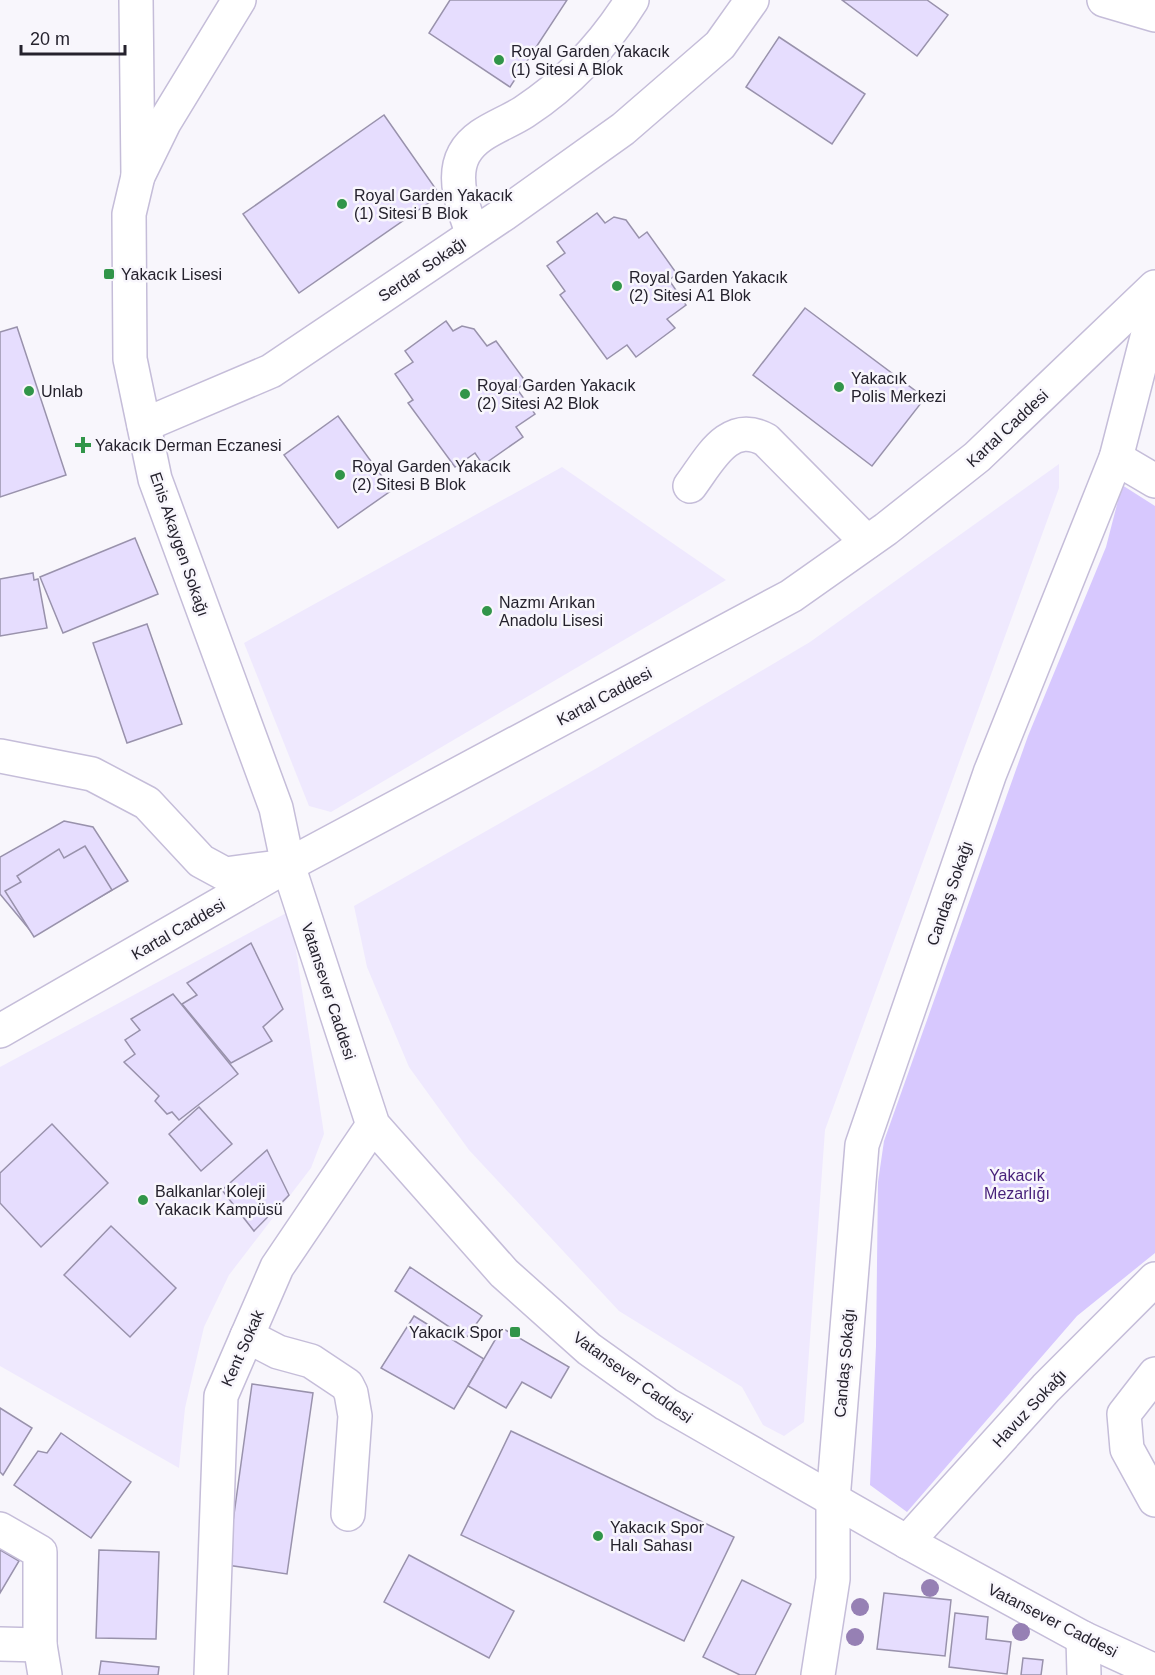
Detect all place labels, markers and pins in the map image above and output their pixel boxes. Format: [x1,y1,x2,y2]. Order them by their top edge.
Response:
place label: Royal Garden Yakacık (1) Sitesi A Blok [511,43,671,78]
marker: Royal Garden Yakacık (1) Sitesi A Blok [492,53,506,67]
place label: Royal Garden Yakacık (1) Sitesi B Blok [354,187,514,222]
marker: Royal Garden Yakacık (1) Sitesi B Blok [335,197,349,211]
place label: Yakacık Lisesi [121,266,222,283]
marker: Yakacık Lisesi [102,267,116,281]
place label: Royal Garden Yakacık (2) Sitesi A1 Blok [629,269,789,304]
marker: Royal Garden Yakacık (2) Sitesi A1 Blok [610,279,624,293]
place label: Yakacık Polis Merkezi [851,370,946,405]
place label: Royal Garden Yakacık (2) Sitesi A2 Blok [477,377,637,412]
marker: Yakacık Polis Merkezi [832,380,846,394]
place label: Unlab [41,383,83,400]
marker: Unlab [22,384,36,398]
marker: Royal Garden Yakacık (2) Sitesi A2 Blok [458,387,472,401]
place label: Yakacık Derman Eczanesi [95,437,281,454]
marker: Yakacık Derman Eczanesi [76,438,90,452]
place label: Royal Garden Yakacık (2) Sitesi B Blok [352,458,512,493]
marker: Royal Garden Yakacık (2) Sitesi B Blok [333,468,347,482]
place label: Nazmı Arıkan Anadolu Lisesi [499,594,603,629]
marker: Nazmı Arıkan Anadolu Lisesi [480,604,494,618]
place label: Balkanlar Koleji Yakacık Kampüsü [155,1183,283,1218]
marker: Balkanlar Koleji Yakacık Kampüsü [136,1193,150,1207]
place label: Yakacık Spor [409,1324,504,1341]
marker: Yakacık Spor [508,1325,522,1339]
place label: Yakacık Spor Halı Sahası [610,1519,705,1554]
marker: Yakacık Spor Halı Sahası [591,1529,605,1543]

